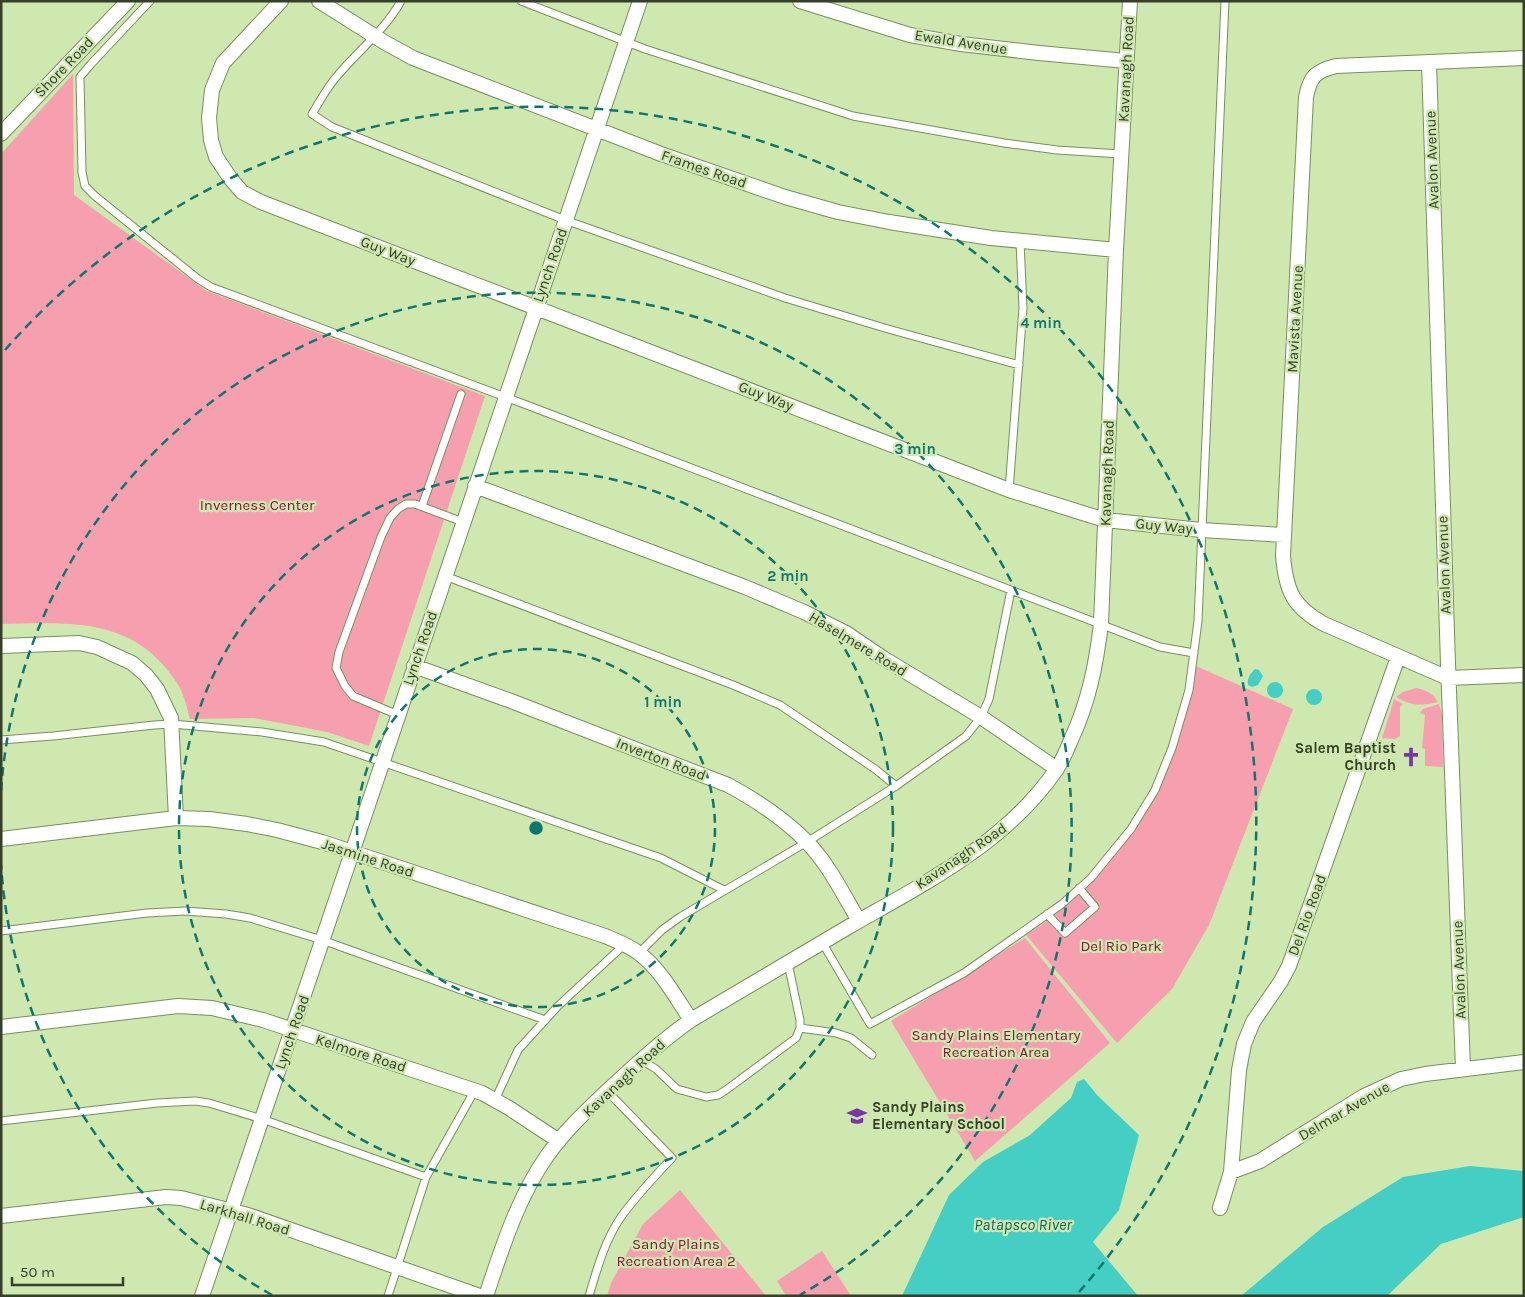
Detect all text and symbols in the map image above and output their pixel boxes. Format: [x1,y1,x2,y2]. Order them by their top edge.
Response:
street label: Kavanagh Road [1114,16,1138,122]
street label: Ewald Avenue [913,26,1009,58]
street label: Shore Road [31,33,97,101]
street label: Avalon Avenue [1421,110,1443,210]
street label: Frames Road [659,146,749,192]
street label: Lynch Road [529,225,571,305]
street label: Guy Way [358,232,418,270]
street label: Mavista Avenue [1283,265,1307,373]
text: 4 min [1020,314,1062,332]
street label: Guy Way [736,377,796,415]
street label: Kavanagh Road [1096,420,1118,526]
text: 3 min [894,440,936,458]
park label: Inverness Center [200,496,315,514]
street label: Guy Way [1134,514,1194,538]
street label: Avalon Avenue [1433,515,1455,615]
text: 2 min [767,567,809,585]
street label: Lynch Road [399,608,441,688]
street label: Haselmere Road [806,608,910,680]
text: 1 min [644,693,682,711]
street label: Inverton Road [613,734,709,784]
place label: Salem Baptist Church [1295,739,1396,774]
church icon: Salem Baptist Church [1400,746,1422,768]
centre of rings [527,819,545,837]
street label: Kavanagh Road [912,819,1010,893]
street label: Jasmine Road [320,835,416,881]
street label: Del Rio Road [1284,872,1330,958]
street label: Avalon Avenue [1448,920,1470,1020]
park label: Del Rio Park [1080,937,1162,955]
street label: Lynch Road [271,992,313,1072]
park label: Sandy Plains Elementary Recreation Area [912,1026,1080,1061]
street label: Kelmore Road [313,1030,409,1076]
street label: Kavanagh Road [579,1035,669,1121]
street label: Delmar Avenue [1295,1078,1393,1144]
place label: Sandy Plains Elementary School [872,1098,1005,1133]
school or university icon: Sandy Plains Elementary School [846,1105,868,1127]
street label: Larkhall Road [198,1195,292,1239]
water label: Patapsco River [974,1215,1072,1234]
park label: Sandy Plains Recreation Area 2 [616,1235,736,1270]
scale bar [12,1254,124,1286]
text: 50 m [20,1263,55,1281]

